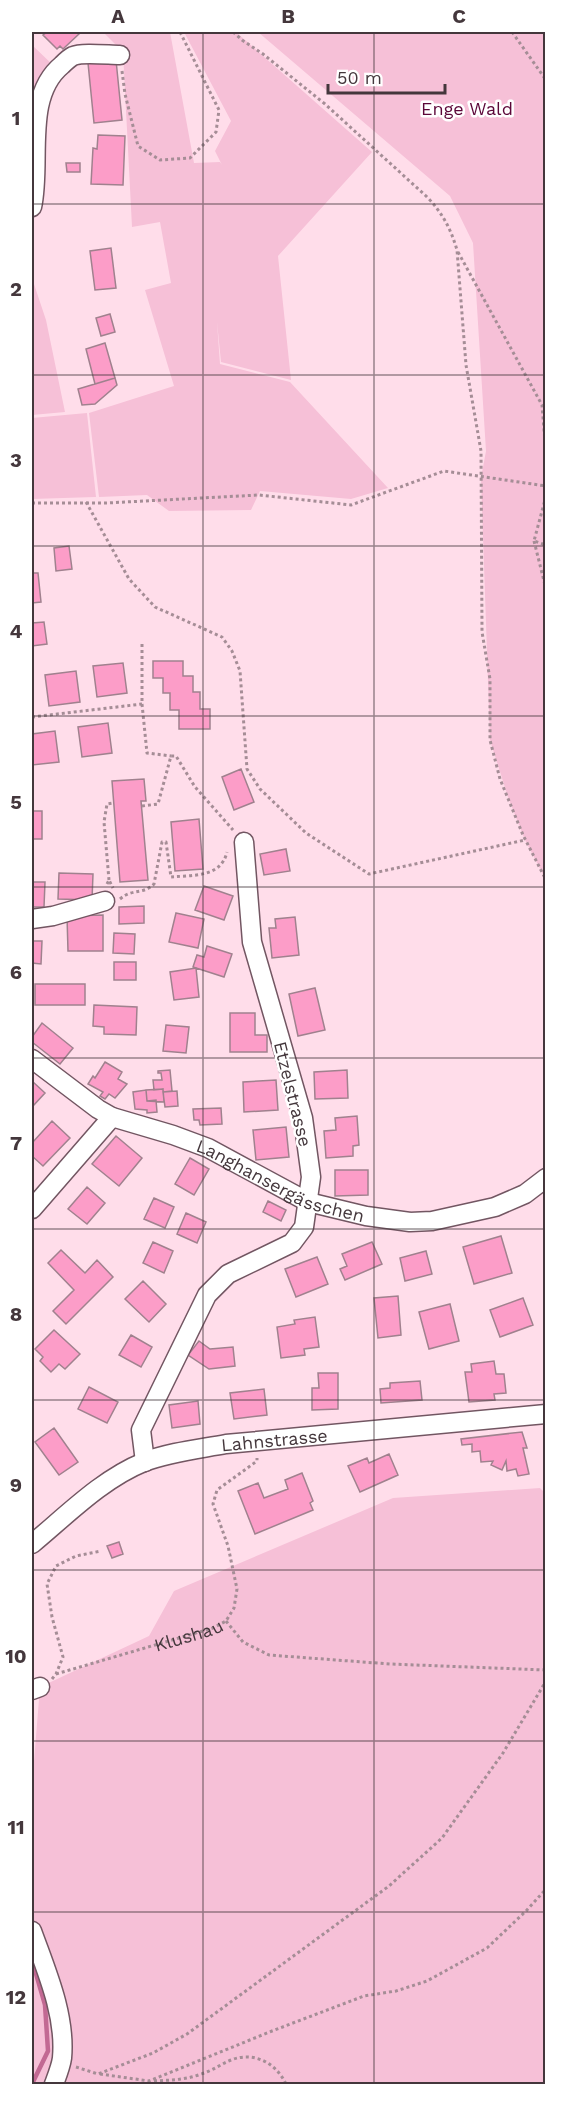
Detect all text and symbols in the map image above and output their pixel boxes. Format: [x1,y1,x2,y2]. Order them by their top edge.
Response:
text: A [111,4,125,28]
text: B [281,4,295,28]
text: C [452,4,466,28]
scale bar [328,57,445,95]
text: 50 m [337,67,382,88]
park label: Enge Wald [421,98,513,119]
text: 1 [12,106,20,130]
text: 2 [10,277,22,301]
text: 3 [10,448,22,472]
text: 4 [10,619,23,643]
text: 5 [10,790,22,814]
text: 6 [10,960,22,984]
street label: Etzelstrasse [270,1039,316,1149]
text: 7 [10,1131,22,1155]
street label: Langhansergässchen [194,1134,367,1226]
text: 8 [10,1302,22,1326]
street label: Lahnstrasse [220,1424,329,1455]
text: 9 [10,1473,22,1497]
street label: Klushau [152,1614,226,1655]
text: 10 [5,1644,27,1668]
text: 11 [7,1815,25,1839]
text: 12 [6,1985,26,2009]

